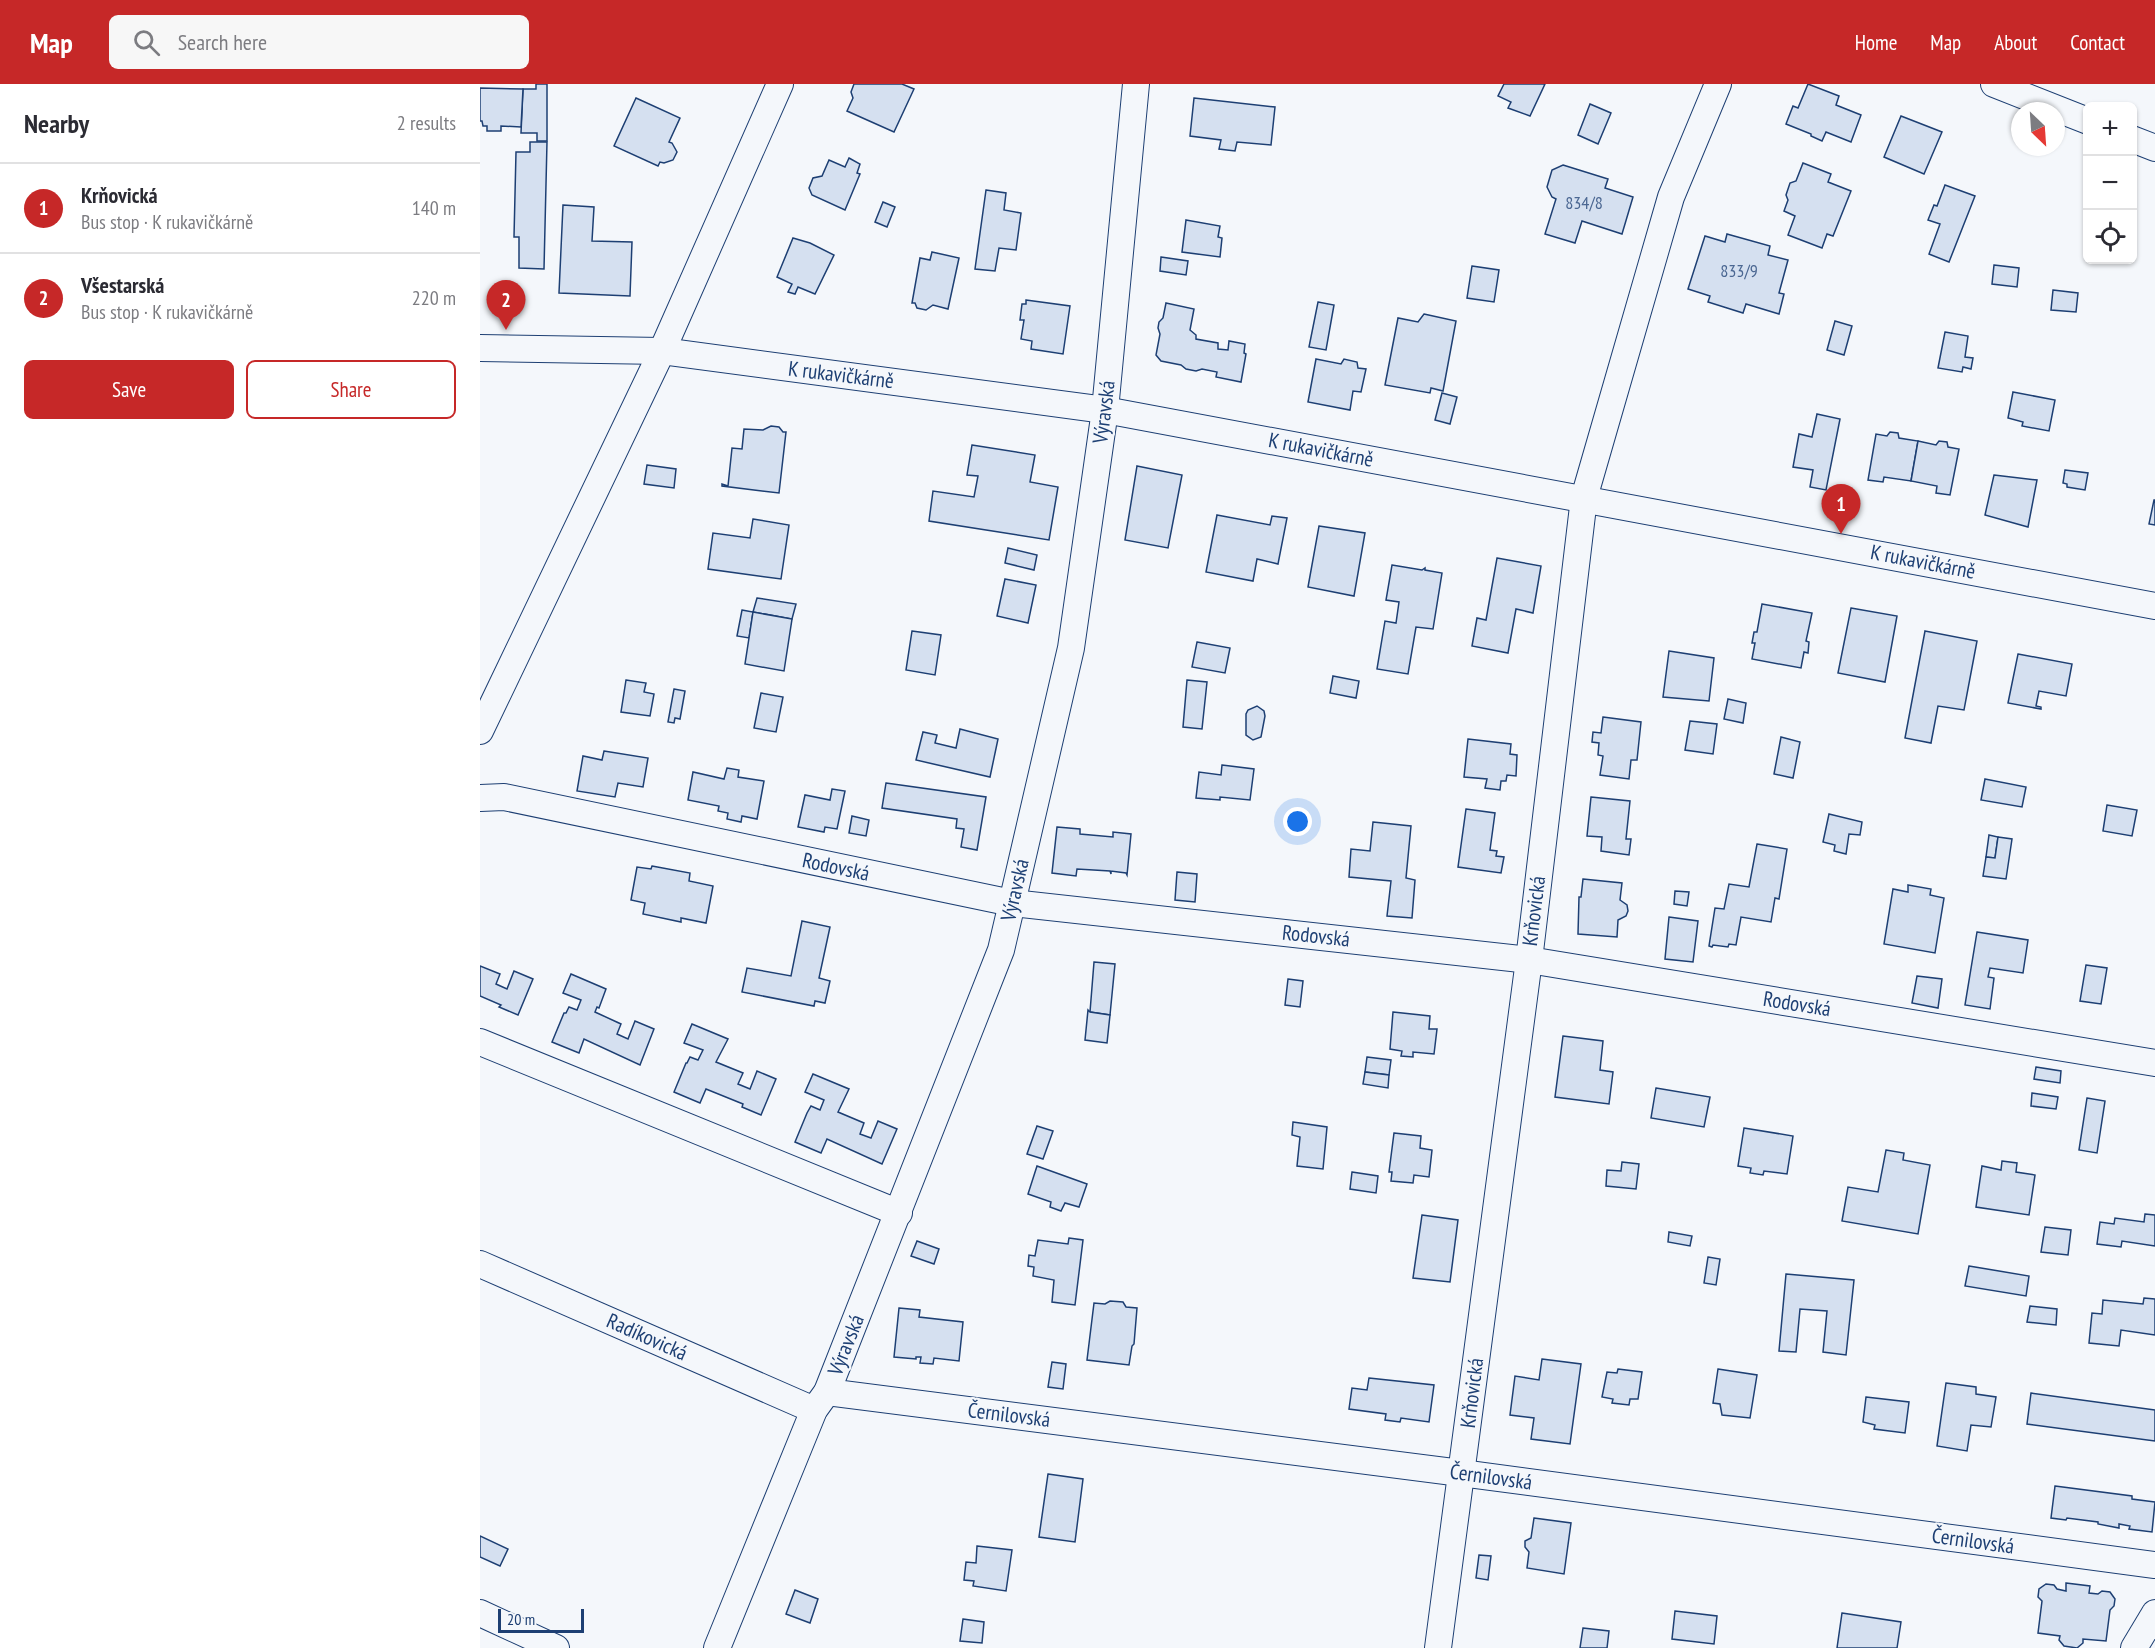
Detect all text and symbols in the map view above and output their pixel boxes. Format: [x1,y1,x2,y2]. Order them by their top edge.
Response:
search box [109,15,529,69]
text: Map [30,24,73,61]
icon: search [130,26,163,59]
text: Search here [178,28,267,56]
text: Home [1855,29,1897,56]
text: Map [1930,29,1961,56]
text: About [1994,29,2037,56]
text: Contact [2070,29,2125,56]
north arrow [2011,102,2065,156]
map controls [2083,102,2137,264]
button: + [2083,102,2137,156]
text: Nearby [24,107,89,140]
text: 2 results [397,110,456,136]
button: − [2083,156,2137,210]
text: Krňovická [81,181,158,209]
house number: 834/8 [1565,191,1603,214]
text: 1 [39,195,48,221]
text: 140 m [412,195,456,221]
text: Bus stop · K rukavičkárně [81,209,253,235]
button: locate [2083,210,2137,264]
house number: 833/9 [1720,259,1758,282]
text: Všestarská [81,271,164,299]
pin: 2 [486,280,526,330]
text: 2 [39,285,48,311]
text: 220 m [412,285,456,311]
text: Bus stop · K rukavičkárně [81,299,253,325]
street label: K rukavičkárně [787,355,895,394]
button: Save [24,360,234,419]
button: Share [246,360,456,419]
street label: Výravská [1086,379,1121,446]
street label: K rukavičkárně [1266,426,1376,473]
pin: 1 [1822,484,1860,534]
street label: K rukavičkárně [1868,538,1978,585]
your location [1283,807,1312,836]
street label: Rodovská [800,846,872,887]
street label: Výravská [994,856,1035,925]
street label: Krňovická [1516,874,1551,948]
street label: Rodovská [1281,919,1351,952]
street label: Rodovská [1761,985,1833,1022]
street label: Radíkovická [603,1307,692,1366]
street label: Výravská [821,1310,870,1380]
street label: Krňovická [1454,1356,1489,1430]
street label: Černilovská [966,1396,1052,1433]
street label: Černilovská [1448,1457,1534,1496]
street label: Černilovská [1930,1521,2016,1560]
scale bar [498,1606,584,1634]
text: 20 m [507,1609,535,1629]

